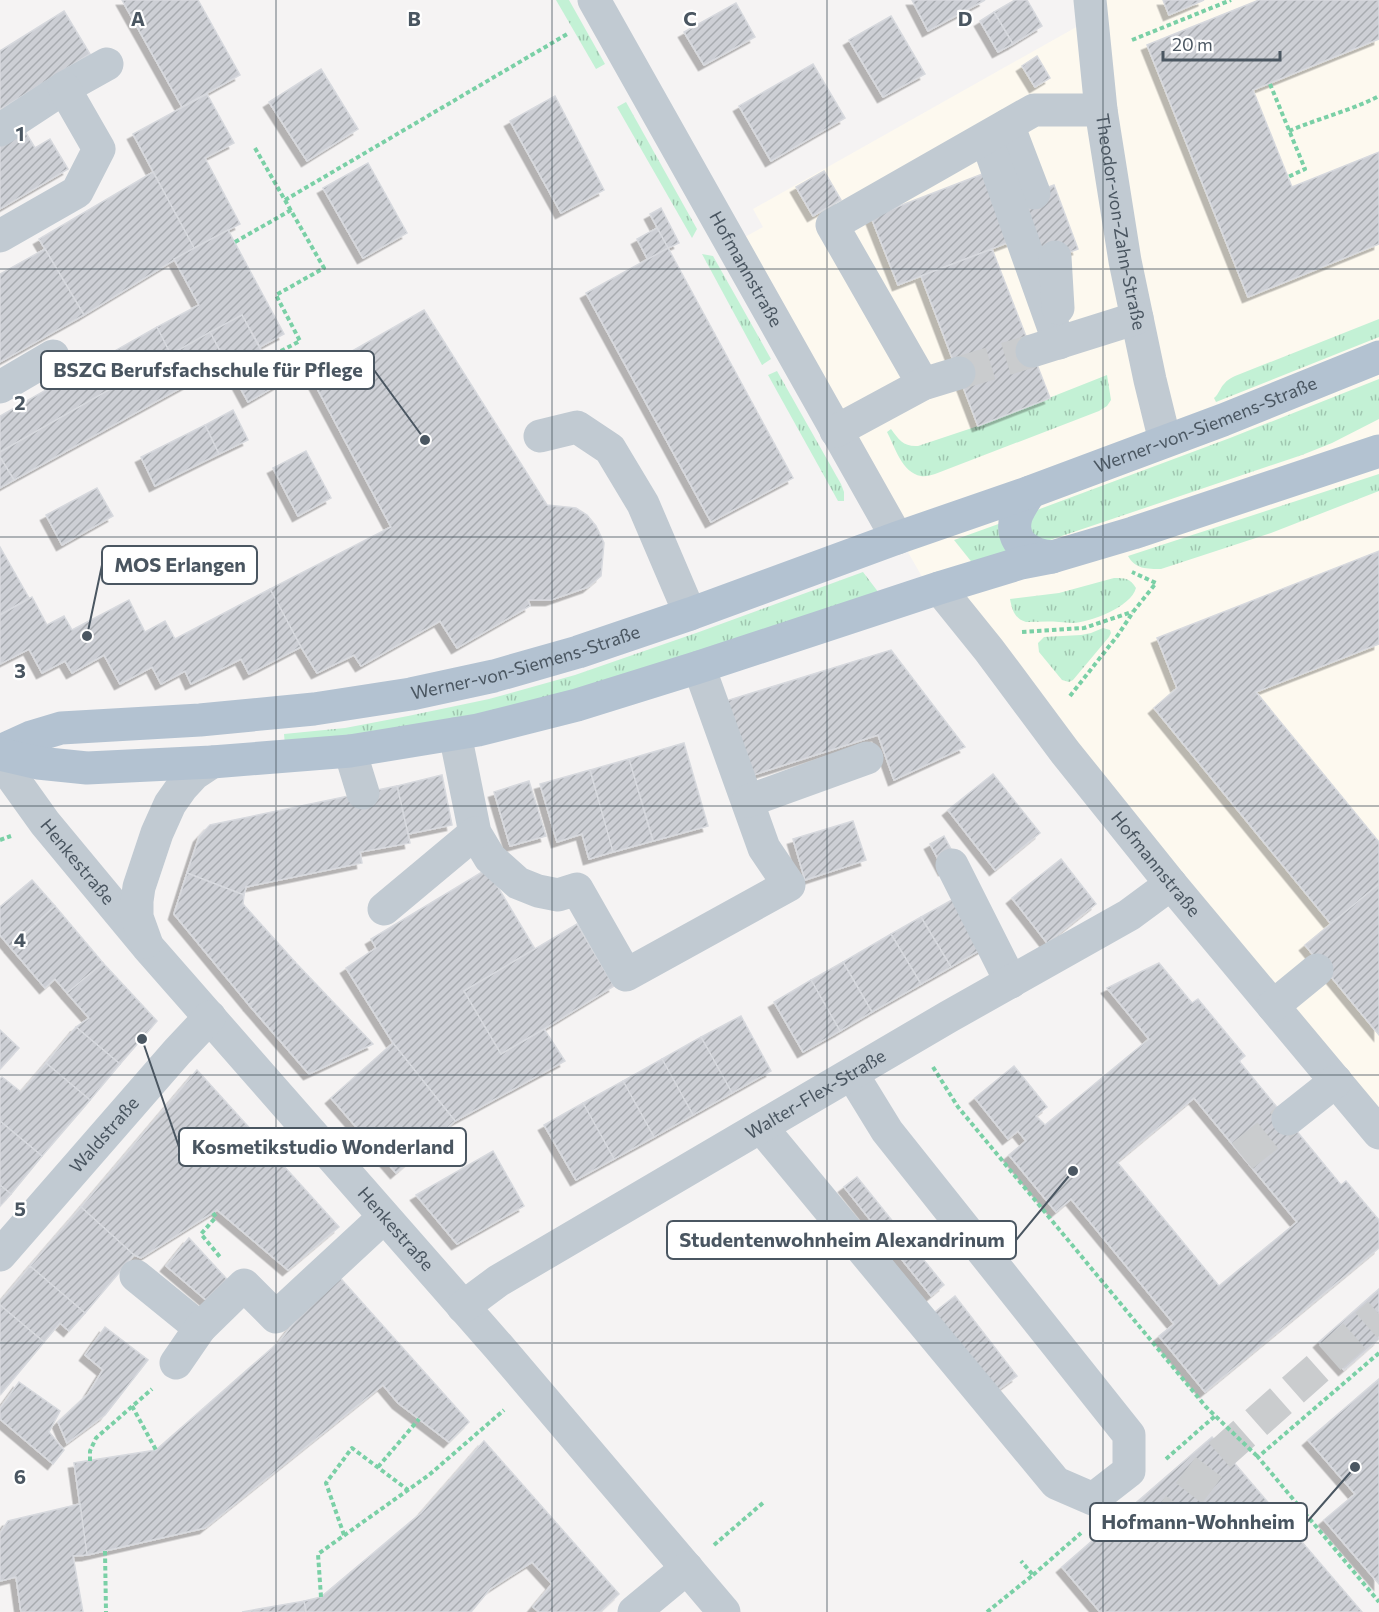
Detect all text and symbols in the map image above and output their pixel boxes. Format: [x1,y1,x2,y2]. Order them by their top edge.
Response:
text: A [131,6,145,30]
text: B [407,6,421,30]
text: C [683,6,697,30]
text: D [958,6,972,30]
scale bar [1163,24,1280,62]
text: 20 m [1172,33,1213,55]
street label: Theodor-von-Zahn-Straße [1092,112,1151,332]
text: 1 [15,121,25,145]
street label: Hofmannstraße [705,207,788,331]
callout: BSZG Berufsfachschule für Pflege [41,351,374,389]
text: BSZG Berufsfachschule für Pflege [53,357,363,381]
street label: Werner-von-Siemens-Straße [1091,371,1320,477]
text: 2 [14,390,26,414]
callout: MOS Erlangen [102,546,257,584]
text: MOS Erlangen [114,552,246,576]
street label: Werner-von-Siemens-Straße [409,620,643,704]
text: 3 [14,658,26,682]
street label: Hofmannstraße [1107,806,1206,921]
street label: Henkestraße [36,814,120,909]
text: 4 [14,927,26,951]
street label: Walter-Flex-Straße [741,1044,889,1143]
street label: Waldstraße [64,1092,143,1177]
callout: Kosmetikstudio Wonderland [179,1128,466,1166]
text: Kosmetikstudio Wonderland [192,1134,454,1158]
street label: Henkestraße [354,1182,439,1275]
text: 5 [14,1196,26,1220]
callout: Studentenwohnheim Alexandrinum [667,1221,1016,1259]
text: Studentenwohnheim Alexandrinum [679,1227,1005,1251]
text: 6 [14,1464,26,1488]
callout: Hofmann-Wohnheim [1090,1503,1307,1541]
text: Hofmann-Wohnheim [1101,1509,1295,1533]

